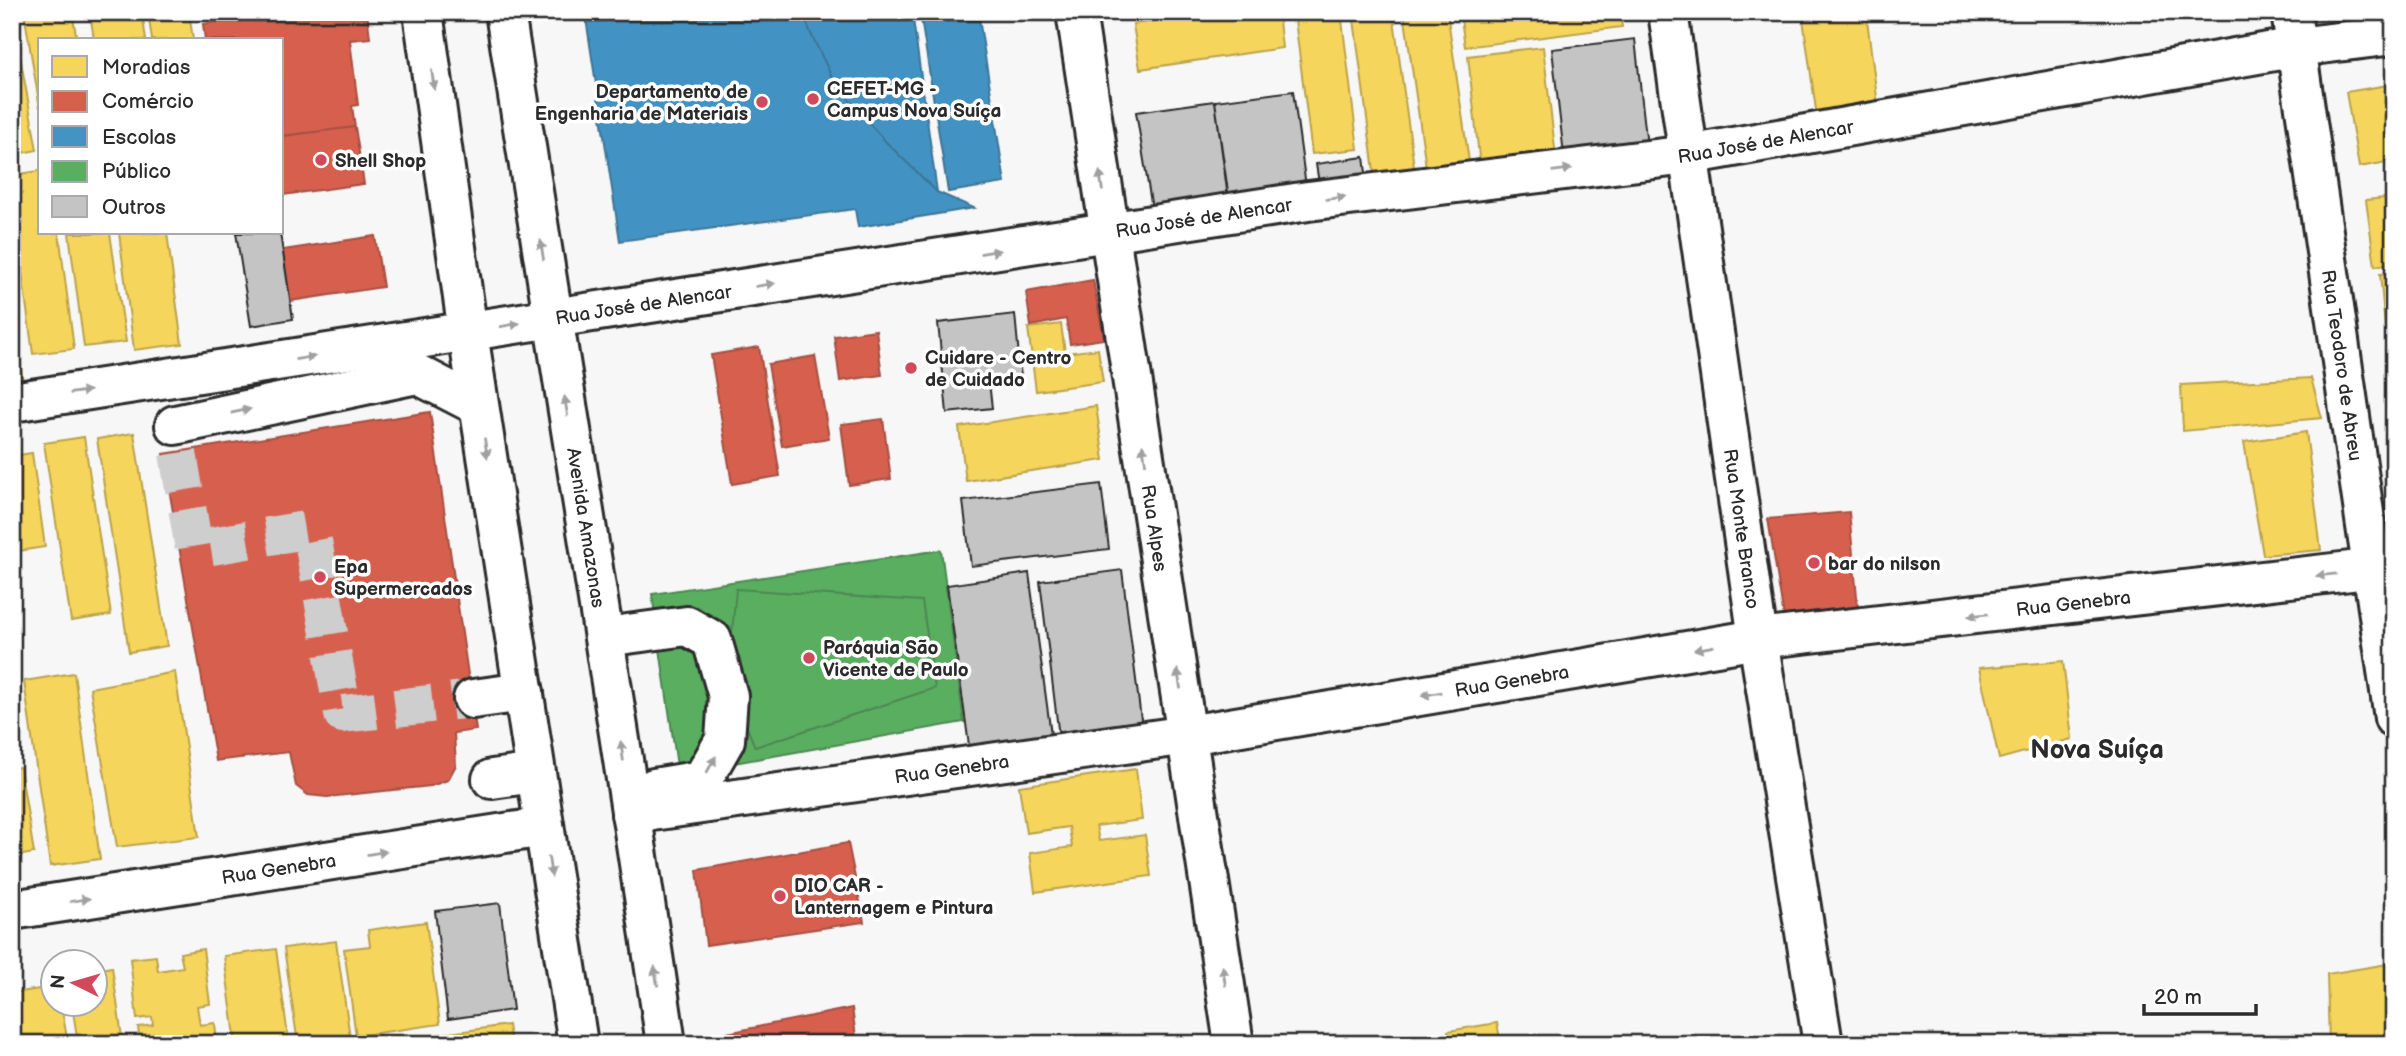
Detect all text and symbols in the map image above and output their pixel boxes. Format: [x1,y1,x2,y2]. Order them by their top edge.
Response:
legend [38,38,284,234]
text: Moradias [102,55,190,80]
one-way arrow [427,69,438,91]
place label: CEFET-MG - Campus Nova Suíça [827,78,1001,123]
place label: Departamento de Engenharia de Materiais [535,81,748,126]
text: Comércio [102,89,194,114]
marker: CEFET-MG - Campus Nova Suíça [805,91,821,107]
marker: Departamento de Engenharia de Materiais [754,94,770,110]
street label: Rua José de Alencar [1677,116,1857,169]
text: Escolas [102,125,176,150]
place label: Shell Shop [335,150,426,173]
marker: Shell Shop [313,152,329,168]
text: Público [102,159,171,184]
one-way arrow [1551,165,1573,176]
one-way arrow [1095,170,1106,192]
street label: Rua José de Alencar [1114,193,1295,244]
one-way arrow [1325,193,1347,204]
text: Outros [102,195,166,220]
one-way arrow [536,239,547,261]
one-way arrow [979,246,1001,257]
street label: Rua Teodoro de Abreu [2316,268,2366,463]
street label: Rua José de Alencar [554,280,735,331]
one-way arrow [754,280,776,291]
one-way arrow [499,319,521,330]
place label: Cuidare - Centro de Cuidado [925,347,1071,392]
one-way arrow [294,352,316,363]
marker: Cuidare - Centro de Cuidado [903,360,919,376]
one-way arrow [69,387,91,398]
one-way arrow [560,395,571,417]
one-way arrow [230,405,252,416]
one-way arrow [480,437,491,459]
one-way arrow [1138,443,1149,465]
street label: Avenida Amazonas [561,446,609,610]
street label: Rua Monte Branco [1718,447,1764,610]
street label: Rua Alpes [1136,483,1172,573]
place label: bar do nilson [1828,553,1941,576]
marker: bar do nilson [1806,555,1822,571]
place label: Epa Supermercados [334,556,472,601]
marker: Epa Supermercados [312,569,328,585]
one-way arrow [2315,570,2337,581]
street label: Rua Genebra [2015,586,2132,622]
one-way arrow [1967,609,1989,620]
place label: Paróquia São Vicente de Paulo [823,637,969,682]
one-way arrow [1693,643,1715,654]
marker: Paróquia São Vicente de Paulo [801,650,817,666]
street label: Rua Genebra [1453,661,1571,703]
one-way arrow [1173,667,1184,689]
one-way arrow [1420,689,1442,700]
district label: Nova Suíça [2030,735,2164,766]
one-way arrow [616,740,627,762]
street label: Rua Genebra [893,750,1011,789]
one-way arrow [705,756,717,775]
one-way arrow [366,847,388,858]
street label: Rua Genebra [220,850,338,890]
one-way arrow [545,856,556,878]
place label: DIO CAR - Lanternagem e Pintura [794,875,994,920]
marker: DIO CAR - Lanternagem e Pintura [772,888,788,904]
one-way arrow [69,894,91,905]
north arrow [38,948,108,1018]
one-way arrow [650,965,661,987]
one-way arrow [1218,965,1229,987]
scale bar [2144,972,2256,1016]
text: N [46,974,71,990]
text: 20 m [2154,985,2202,1010]

